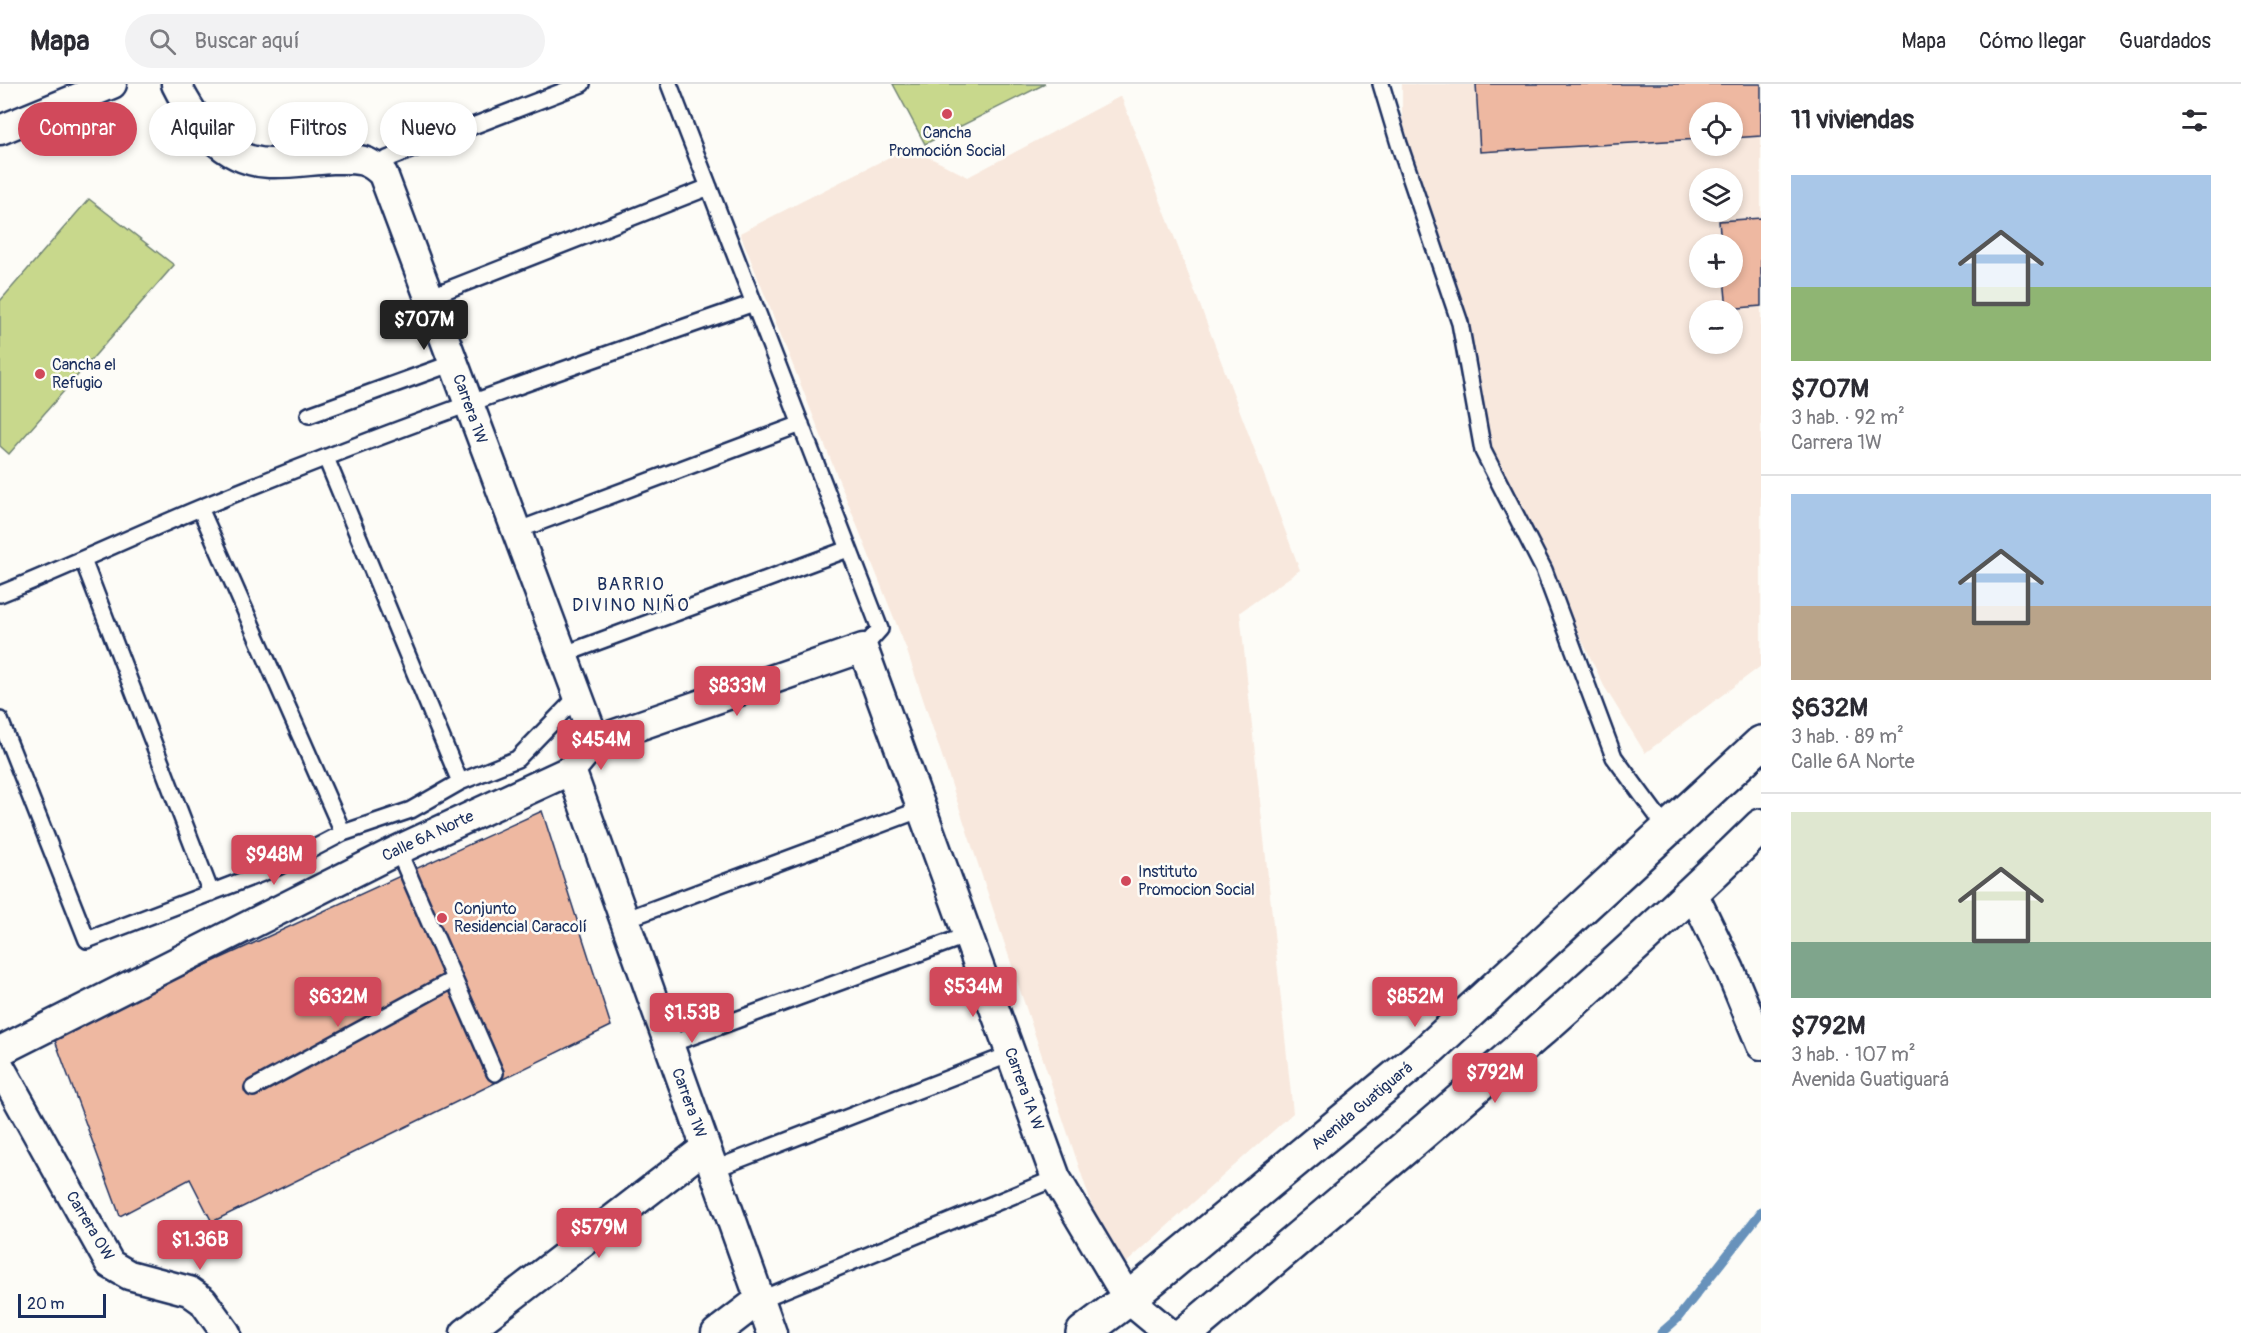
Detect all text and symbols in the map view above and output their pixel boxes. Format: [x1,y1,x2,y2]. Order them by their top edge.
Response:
search box [125,14,545,68]
text: Mapa [30,24,89,59]
icon: search [146,25,179,58]
text: Buscar aquí [194,27,300,55]
text: Mapa [1901,28,1946,55]
text: Cómo llegar [1979,28,2086,55]
text: Guardados [2119,28,2211,55]
chip: Comprar [18,102,137,156]
chip: Alquilar [149,102,256,156]
chip: Filtros [268,102,368,156]
chip: Nuevo [380,102,477,156]
map controls [1689,102,1743,354]
button: locate [1689,102,1743,156]
text: 11 viviendas [1791,104,1914,136]
icon: filters [2178,104,2211,137]
marker: Cancha Promoción Social [940,107,954,121]
place label: Cancha Promoción Social [888,123,1006,161]
button: layers [1689,168,1743,222]
icon: home [1947,214,2055,322]
button: + [1689,234,1743,288]
pin: $707M [382,300,466,351]
button: − [1689,300,1743,354]
text: $707M [394,307,454,332]
place label: Cancha el Refugio [52,355,116,393]
marker: Cancha el Refugio [33,367,47,381]
street label: Carrera 1W [448,371,492,447]
text: $707M [1791,373,1869,405]
text: 3 hab. · 92 m² [1791,405,1905,430]
text: Carrera 1W [1791,430,1882,455]
icon: home [1947,533,2055,641]
district label: BARRIO DIVINO NIÑO [572,573,690,617]
pin: $833M [695,666,779,717]
text: $833M [708,673,766,698]
text: $632M [1791,692,1868,724]
pin: $454M [559,720,643,771]
text: 3 hab. · 89 m² [1791,724,1904,749]
text: $454M [571,727,631,752]
text: Calle 6A Norte [1791,749,1915,774]
street label: Calle 6A Norte [379,806,477,866]
pin: $948M [232,835,316,886]
text: $948M [245,842,303,867]
icon: home [1947,851,2055,959]
place label: Instituto Promocion Social [1138,862,1255,900]
marker: Instituto Promocion Social [1119,874,1133,888]
place label: Conjunto Residencial Caracolí [454,899,587,937]
marker: Conjunto Residencial Caracolí [435,911,449,925]
pin: $534M [931,967,1015,1018]
text: $534M [944,974,1002,999]
pin: $632M [296,977,380,1028]
pin: $852M [1373,977,1457,1028]
text: $632M [308,984,368,1009]
text: $852M [1386,984,1444,1009]
pin: $1.53B [643,993,741,1044]
text: $1.53B [664,1000,720,1025]
text: $792M [1791,1010,1866,1042]
text: 3 hab. · 107 m² [1791,1042,1916,1067]
street label: Carrera 1A W [1000,1045,1048,1133]
pin: $792M [1453,1053,1537,1104]
street label: Avenida Guatiguará [1307,1058,1417,1154]
text: $792M [1466,1060,1524,1085]
street label: Carrera 1W [667,1065,711,1141]
text: Avenida Guatiguará [1791,1067,1949,1092]
street label: Carrera 0W [61,1188,119,1264]
pin: $579M [557,1208,641,1259]
text: $579M [571,1215,627,1240]
pin: $1.36B [151,1220,249,1271]
text: $1.36B [171,1227,229,1252]
scale bar [18,1291,106,1318]
text: 20 m [27,1294,65,1314]

